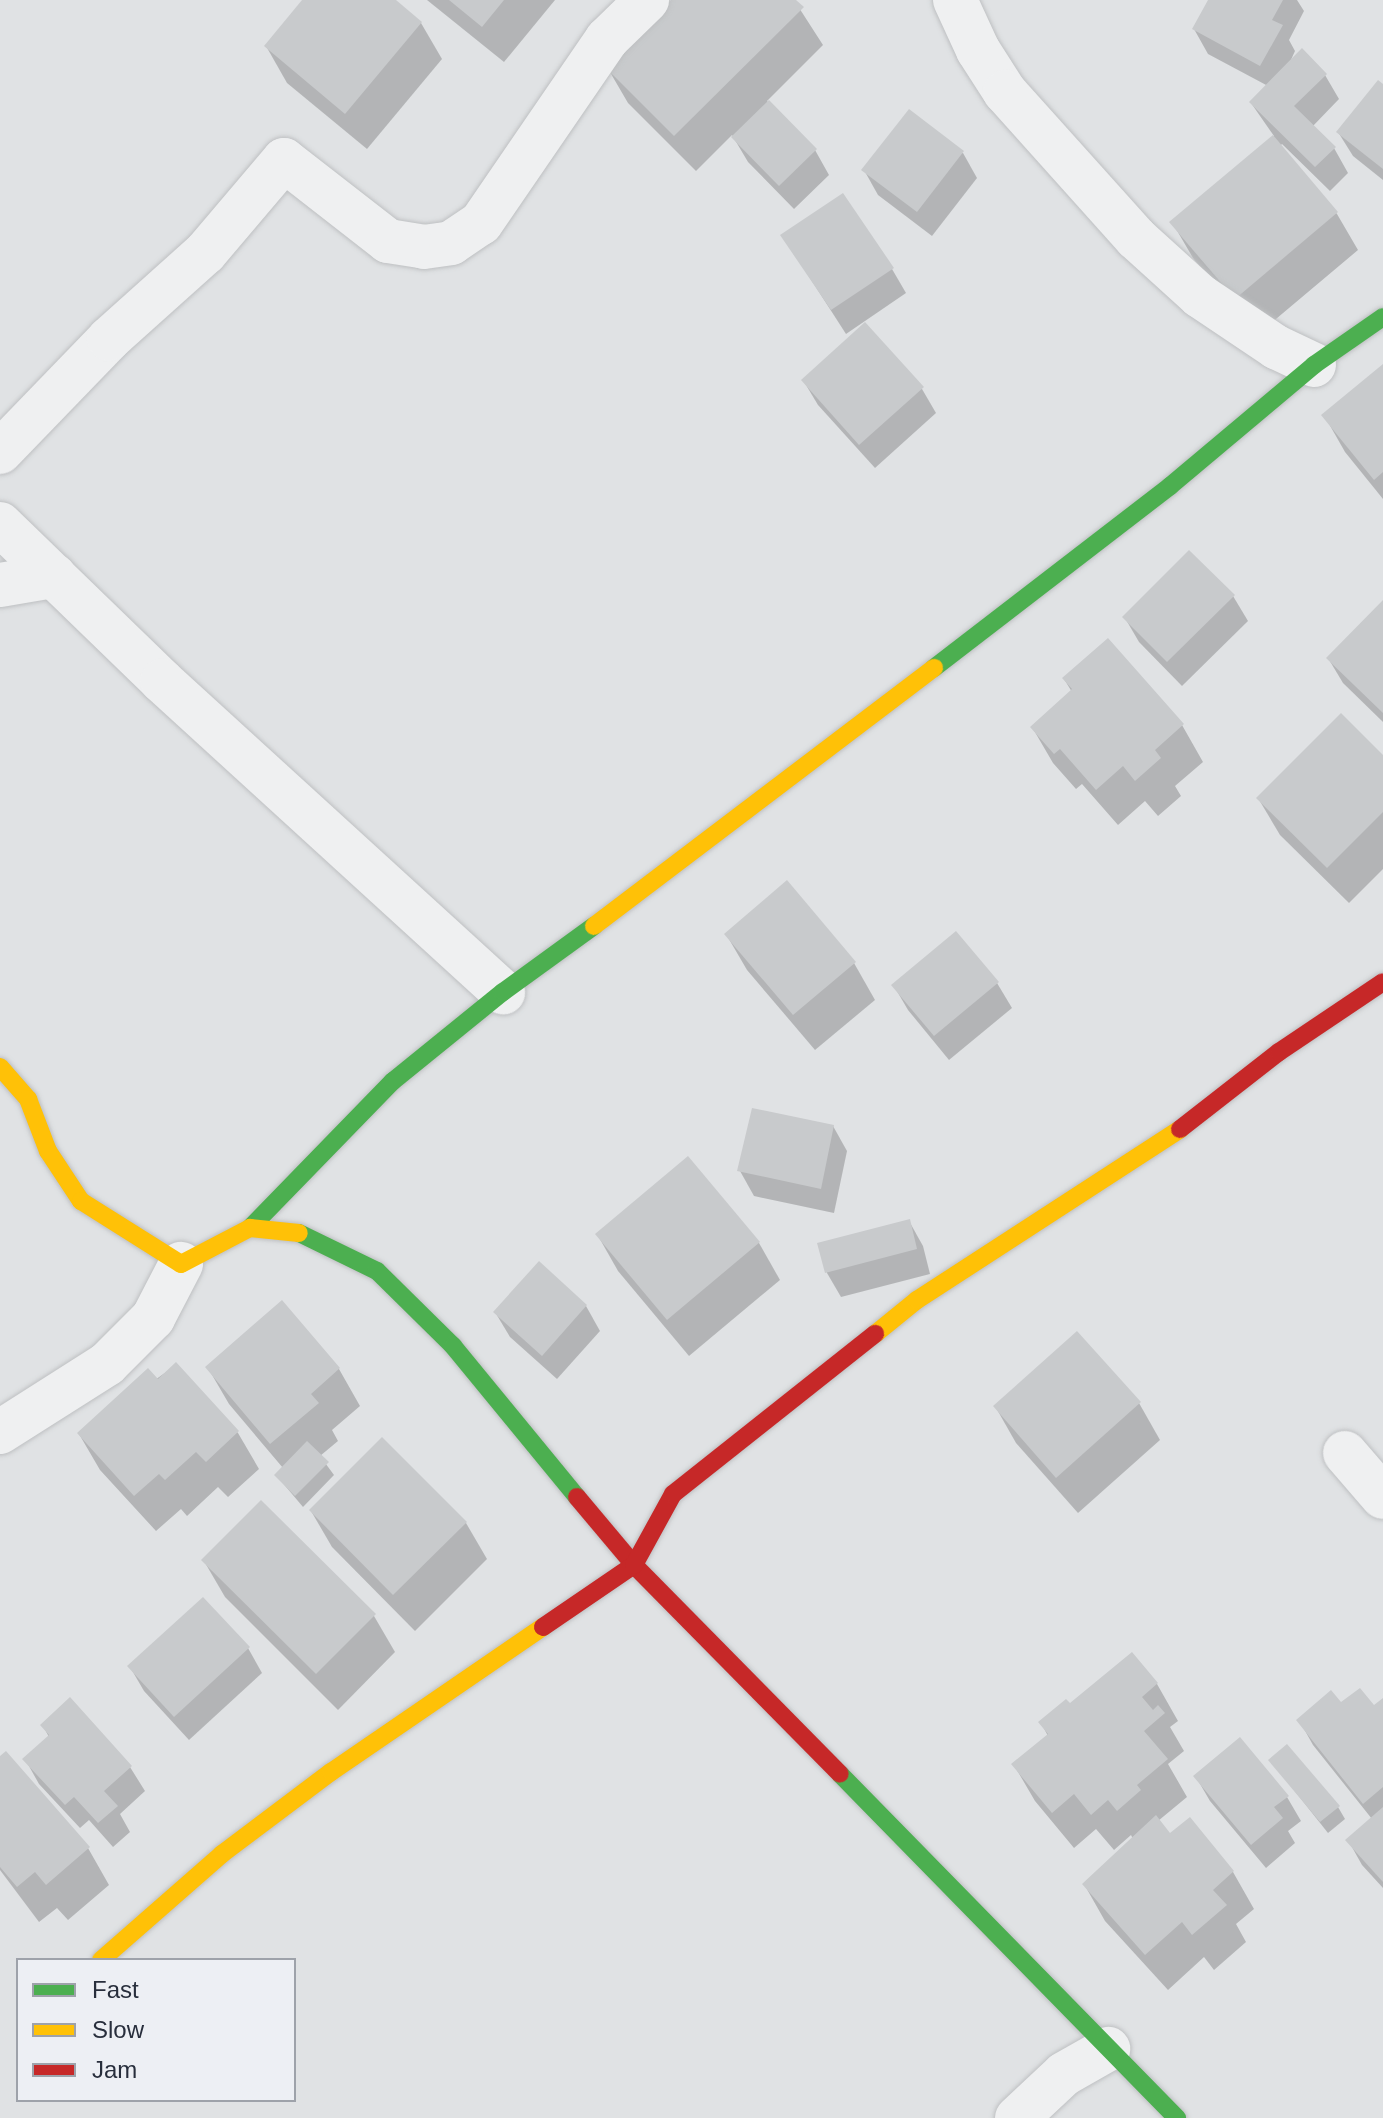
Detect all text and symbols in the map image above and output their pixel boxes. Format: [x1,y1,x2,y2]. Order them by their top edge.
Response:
legend [16,1958,296,2102]
text: Fast [92,1976,139,2003]
text: Slow [92,2016,144,2043]
text: Jam [92,2056,137,2083]

